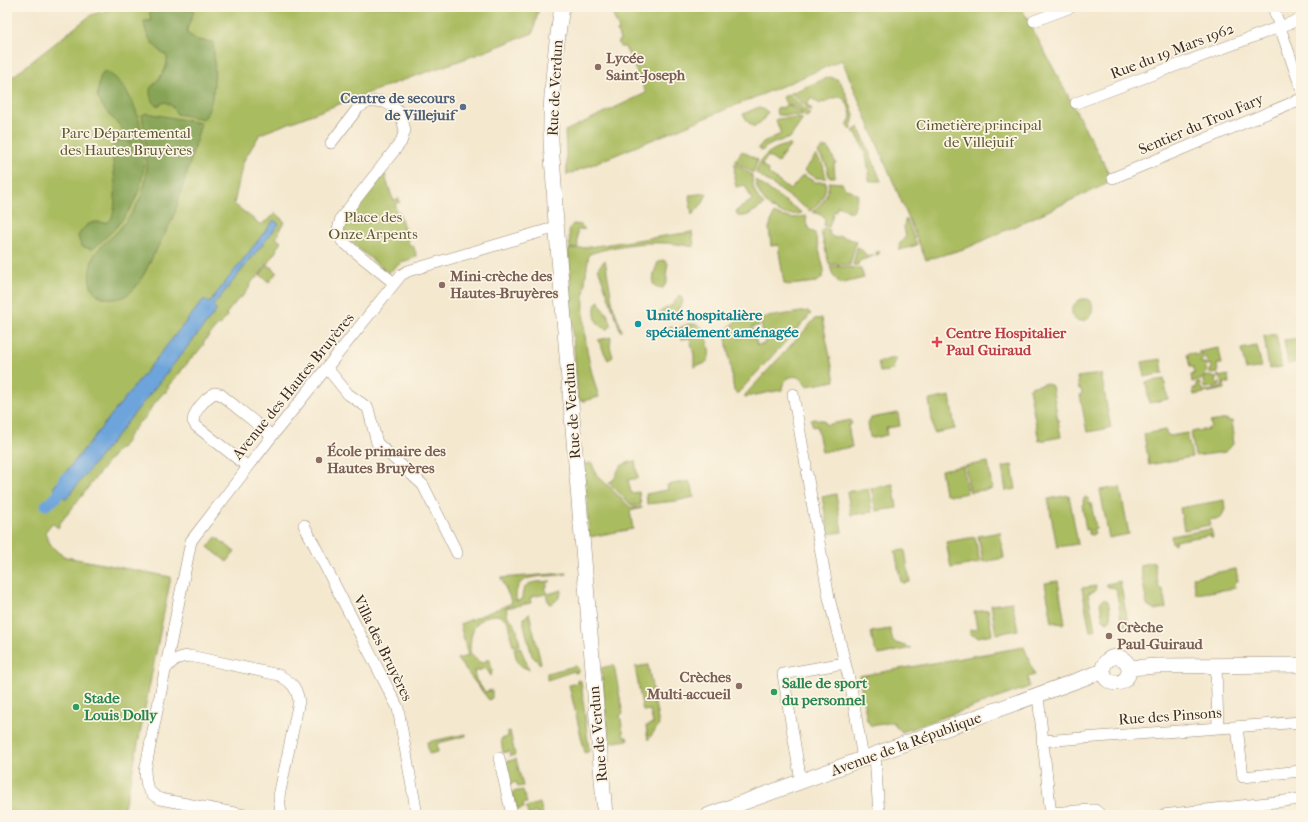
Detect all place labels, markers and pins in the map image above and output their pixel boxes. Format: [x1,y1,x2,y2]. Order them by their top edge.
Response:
place label: Lycée Saint-Joseph [606,49,686,84]
marker: Lycée Saint-Joseph [593,62,603,72]
place label: Centre de secours de Villejuif [340,89,459,124]
marker: Centre de secours de Villejuif [458,102,468,112]
place label: Mini-crèche des Hautes-Bruyères [449,267,559,302]
marker: Mini-crèche des Hautes-Bruyères [437,280,447,290]
place label: Unité hospitalière spécialement aménagée [645,306,799,341]
marker: Unité hospitalière spécialement aménagée [633,319,643,329]
place label: Centre Hospitalier Paul Guiraud [946,324,1067,359]
marker: Centre Hospitalier Paul Guiraud [931,336,943,348]
place label: École primaire des Hautes Bruyères [327,442,446,477]
marker: École primaire des Hautes Bruyères [314,455,324,465]
place label: Crèche Paul-Guiraud [1117,618,1204,653]
marker: Crèche Paul-Guiraud [1104,631,1114,641]
place label: Crèches Multi-accueil [646,668,732,703]
place label: Salle de sport du personnel [782,674,868,709]
marker: Crèches Multi-accueil [734,681,744,691]
marker: Salle de sport du personnel [769,687,779,697]
place label: Stade Louis Dolly [84,689,158,724]
marker: Stade Louis Dolly [71,702,81,712]

